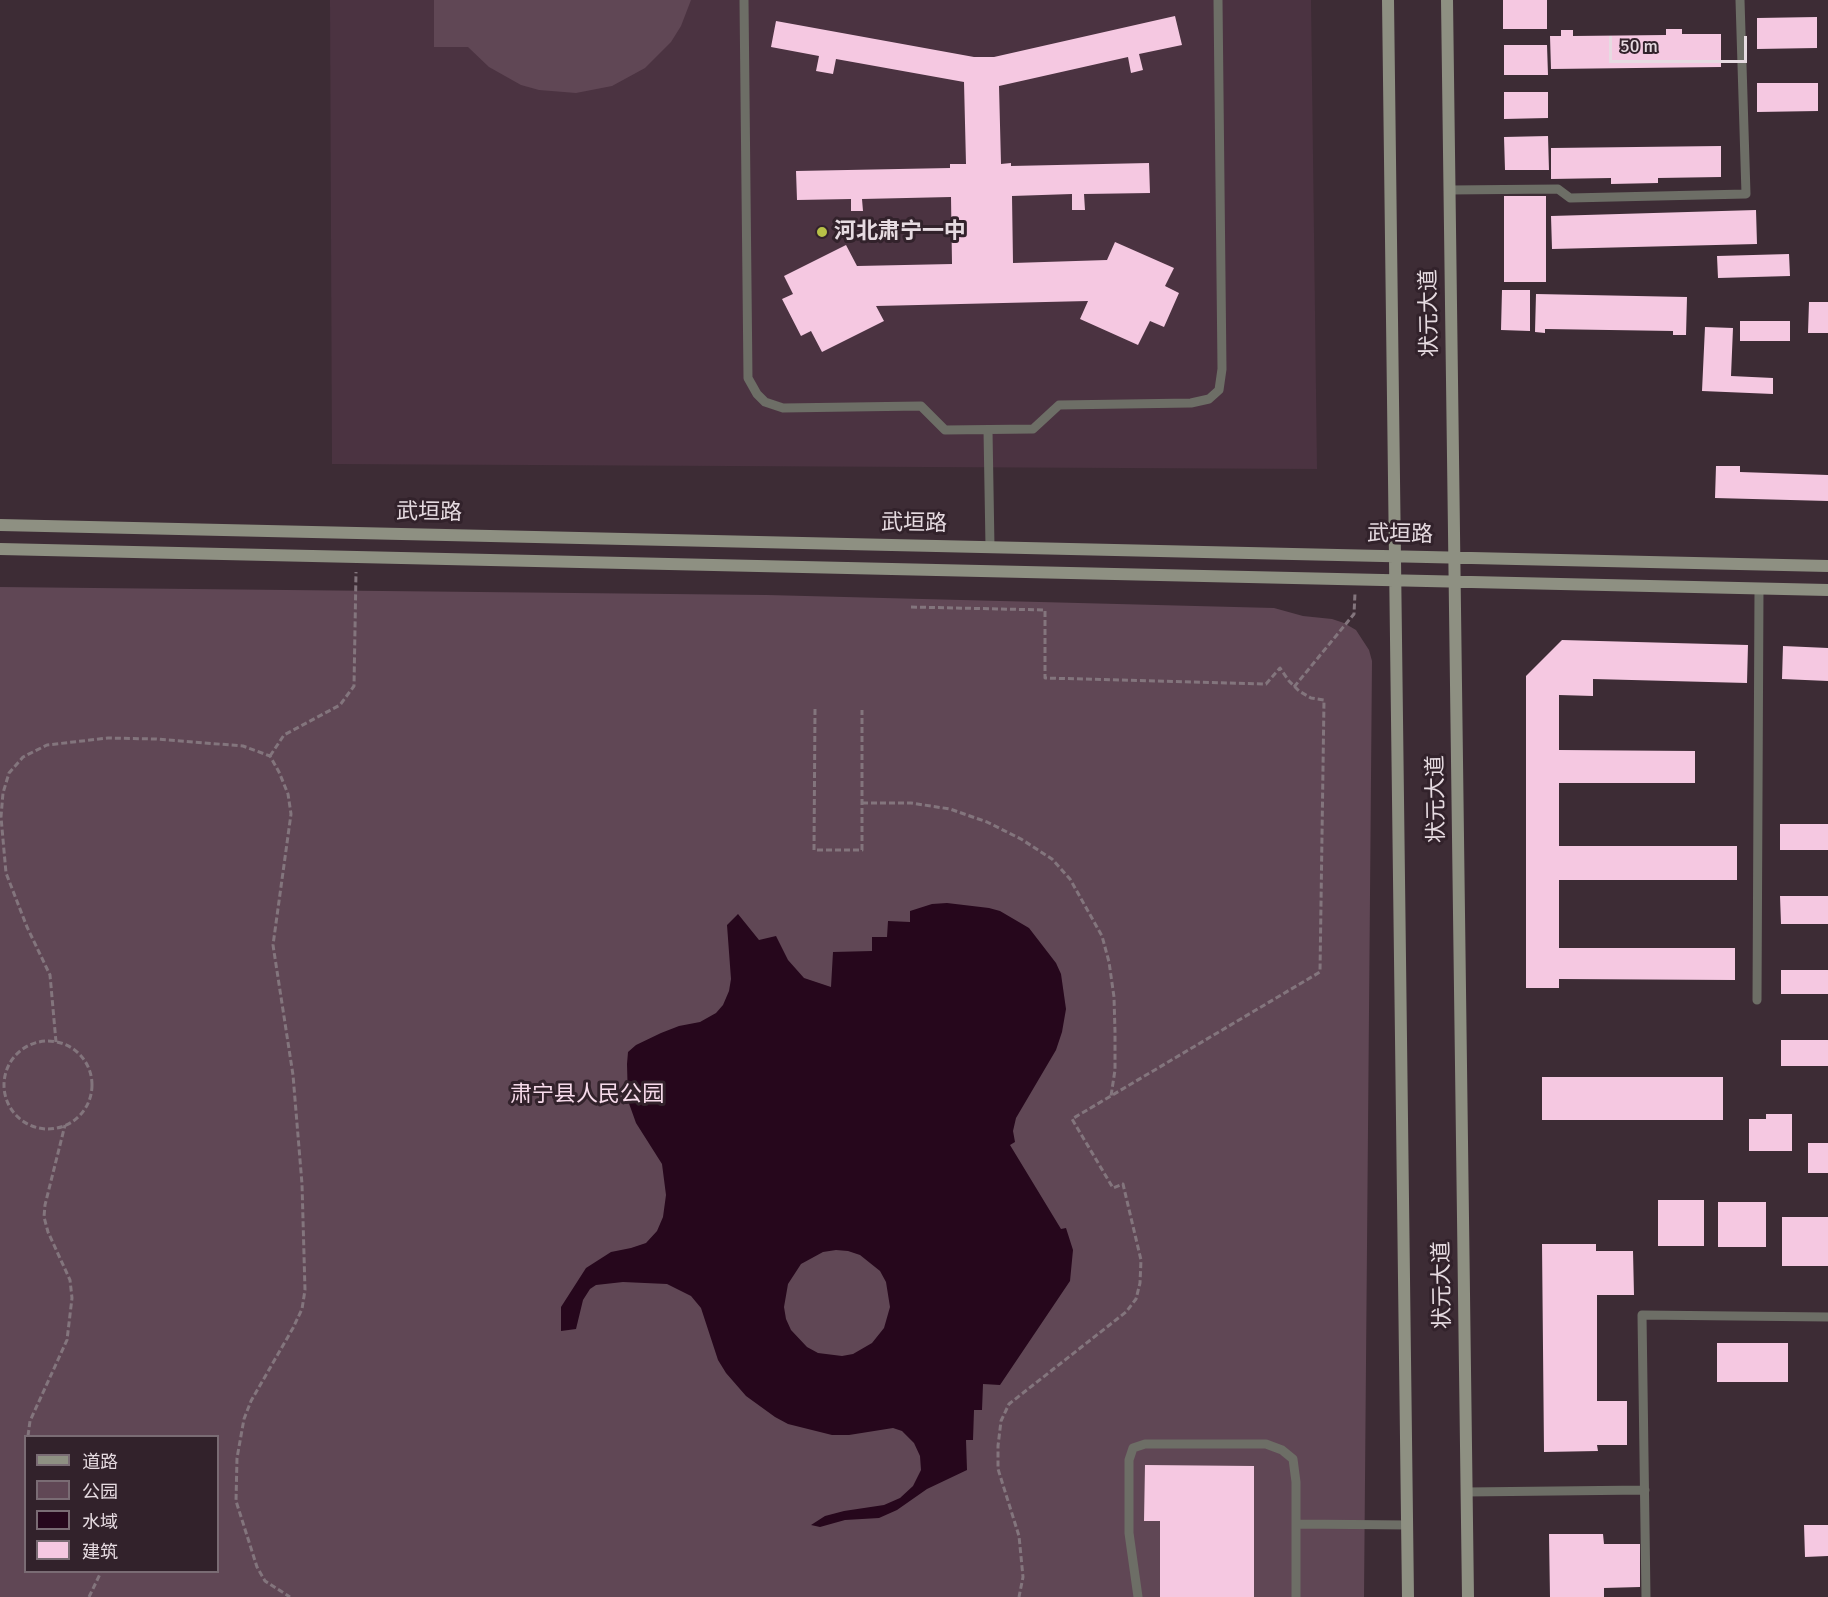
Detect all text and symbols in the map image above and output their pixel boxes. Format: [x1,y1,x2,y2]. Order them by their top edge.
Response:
scale bar [1612,24,1750,62]
text: 50 m [1620,35,1658,57]
place label: 河北肃宁一中 [834,219,966,245]
marker: 河北肃宁一中 [815,225,829,239]
street label: 状元大道 [1416,269,1444,357]
street label: 武垣路 [396,499,462,527]
street label: 武垣路 [881,510,947,538]
street label: 武垣路 [1367,521,1433,549]
street label: 状元大道 [1423,755,1451,843]
park label: 肃宁县人民公园 [510,1082,664,1108]
street label: 状元大道 [1429,1241,1457,1329]
legend [24,1435,219,1573]
text: 道路 [82,1451,118,1473]
text: 公园 [82,1481,118,1503]
text: 水域 [82,1511,118,1533]
text: 建筑 [82,1541,118,1563]

